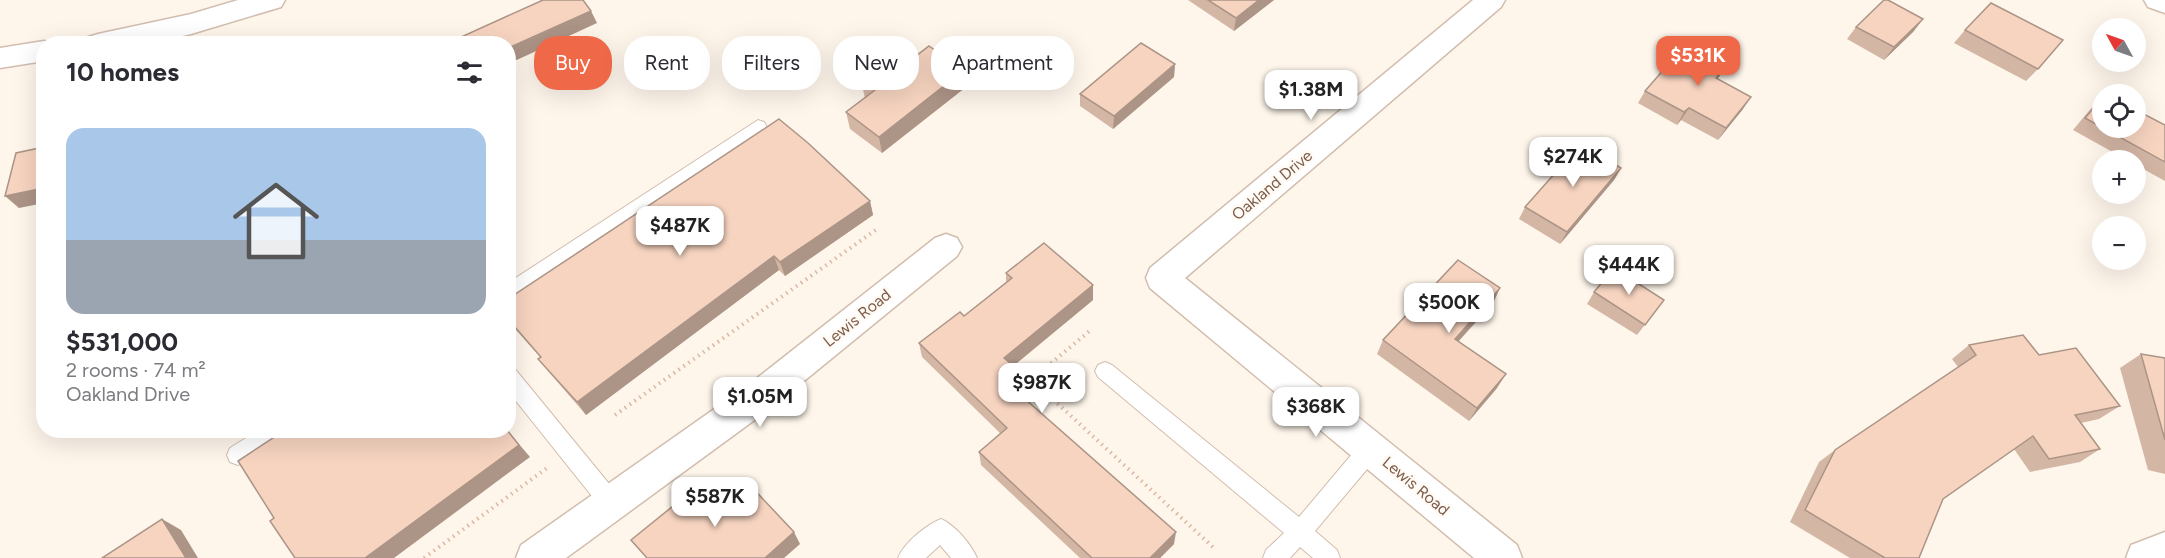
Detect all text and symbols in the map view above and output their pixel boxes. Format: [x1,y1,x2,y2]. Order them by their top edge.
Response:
north arrow [2092,18,2146,72]
map controls [2092,18,2146,270]
chip: Buy [534,36,612,90]
chip: Rent [624,36,710,90]
chip: Filters [722,36,821,90]
chip: New [833,36,919,90]
chip: Apartment [931,36,1074,90]
pin: $531K [1656,36,1740,87]
text: $531K [1670,43,1726,67]
text: 10 homes [66,56,179,88]
icon: filters [453,56,486,89]
pin: $1.38M [1262,70,1360,121]
text: $1.38M [1279,77,1343,101]
button: locate [2092,84,2146,138]
pin: $274K [1531,137,1615,188]
text: $274K [1543,144,1603,168]
street label: Oakland Drive [1228,146,1316,224]
button: + [2092,150,2146,204]
icon: home [222,167,330,275]
pin: $487K [638,206,722,257]
text: $487K [650,213,710,237]
button: − [2092,216,2146,270]
pin: $444K [1587,245,1671,296]
text: $444K [1598,252,1660,276]
pin: $500K [1407,283,1491,334]
street label: Lewis Road [819,285,895,351]
text: $500K [1418,290,1480,314]
text: $531,000 [66,326,178,358]
text: 2 rooms · 74 m² [66,358,206,382]
pin: $987K [1000,363,1084,414]
text: $987K [1012,370,1072,394]
pin: $1.05M [711,377,809,428]
text: Oakland Drive [66,382,190,406]
text: $1.05M [727,384,793,408]
pin: $368K [1274,387,1358,438]
text: $368K [1286,394,1346,418]
street label: Lewis Road [1379,453,1453,519]
pin: $587K [673,477,757,528]
text: $587K [685,484,745,508]

